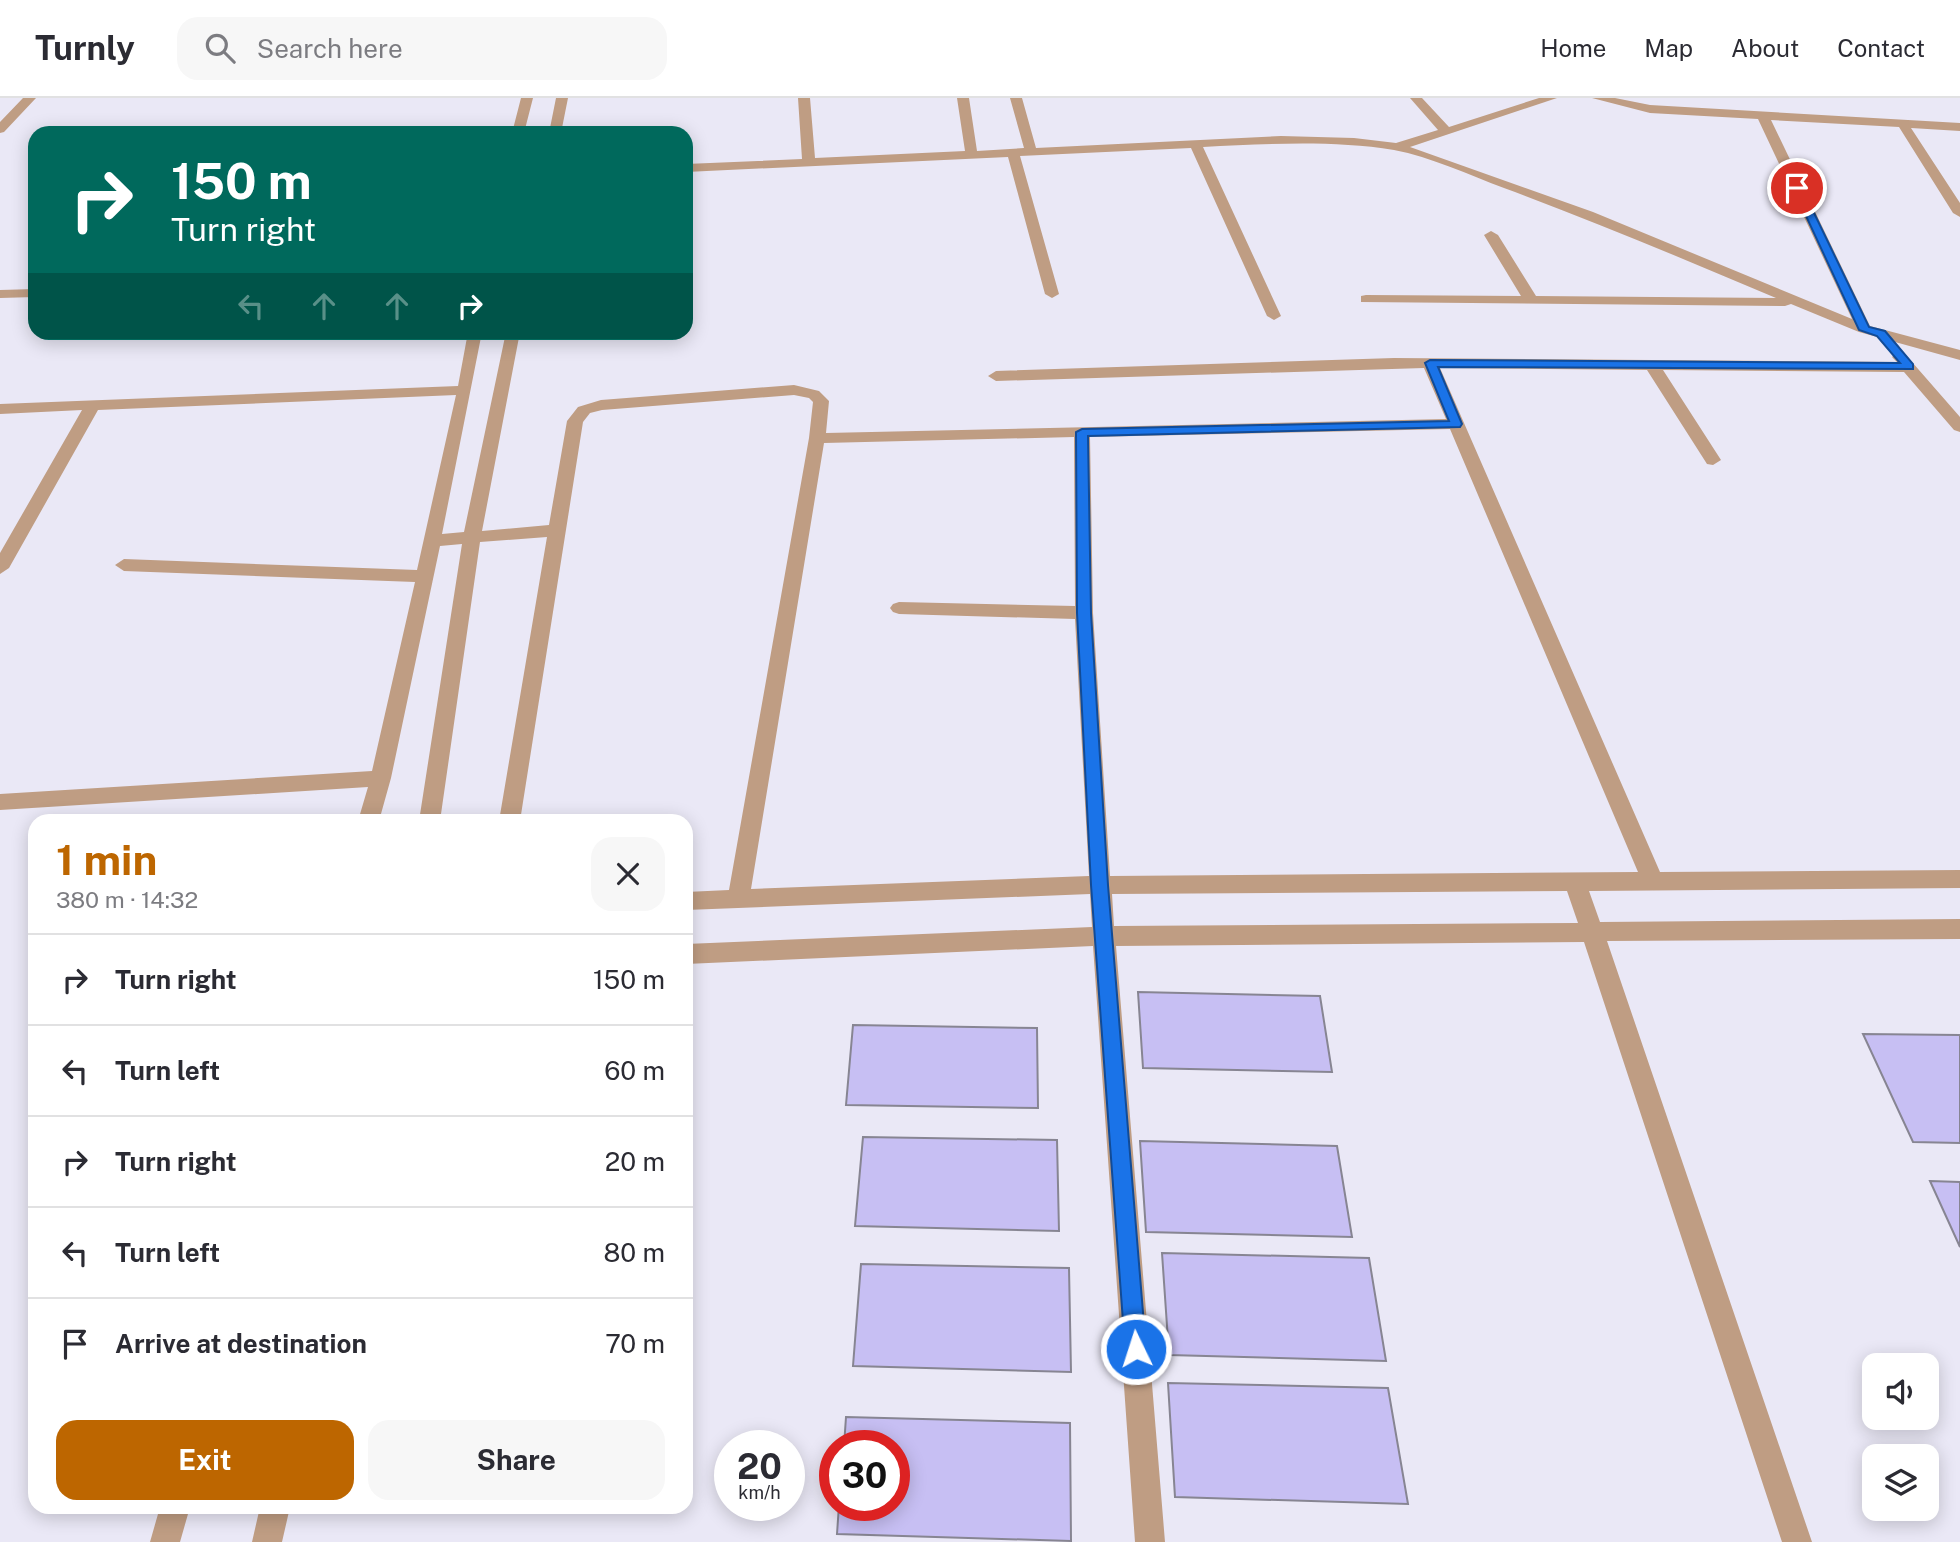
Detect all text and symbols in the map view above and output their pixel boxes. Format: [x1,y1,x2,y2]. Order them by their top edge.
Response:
search box [177,17,667,80]
text: Turnly [35,29,135,67]
icon: search [201,29,239,67]
text: Search here [257,33,403,64]
text: Home [1540,34,1606,62]
text: Map [1644,34,1693,62]
text: About [1731,34,1799,62]
text: Contact [1837,34,1925,62]
text: 150 m [171,152,312,210]
icon: right [56,154,147,245]
pin [1767,158,1827,218]
icon: arrive [1778,169,1816,207]
text: Turn right [171,211,316,248]
icon: left [232,287,270,325]
icon: ahead [305,287,343,325]
icon: ahead [378,287,416,325]
icon: right [451,287,489,325]
text: 1 min [56,835,157,884]
button: close [591,837,665,911]
text: 380 m · 14:32 [56,886,198,913]
icon: right [56,961,94,999]
text: Turn right [115,964,237,995]
text: 150 m [593,964,665,995]
icon: left [56,1052,94,1090]
text: Turn left [115,1055,220,1086]
text: 60 m [604,1055,665,1086]
icon: right [56,1143,94,1181]
text: Turn right [115,1146,237,1177]
text: 20 m [605,1146,665,1177]
icon: left [56,1234,94,1272]
text: Turn left [115,1237,220,1268]
text: 80 m [604,1237,665,1268]
position arrow [1099,1312,1173,1386]
icon: arrive [56,1325,94,1363]
text: Arrive at destination [115,1328,367,1359]
text: 70 m [605,1328,665,1359]
map controls [1862,1353,1939,1521]
button: sound [1862,1353,1939,1430]
button: Exit [56,1420,354,1500]
button: Share [368,1420,665,1500]
speed limit sign: 30 [819,1430,910,1521]
button: layers [1862,1444,1939,1521]
text: 20 [737,1446,782,1487]
text: km/h [738,1482,781,1503]

